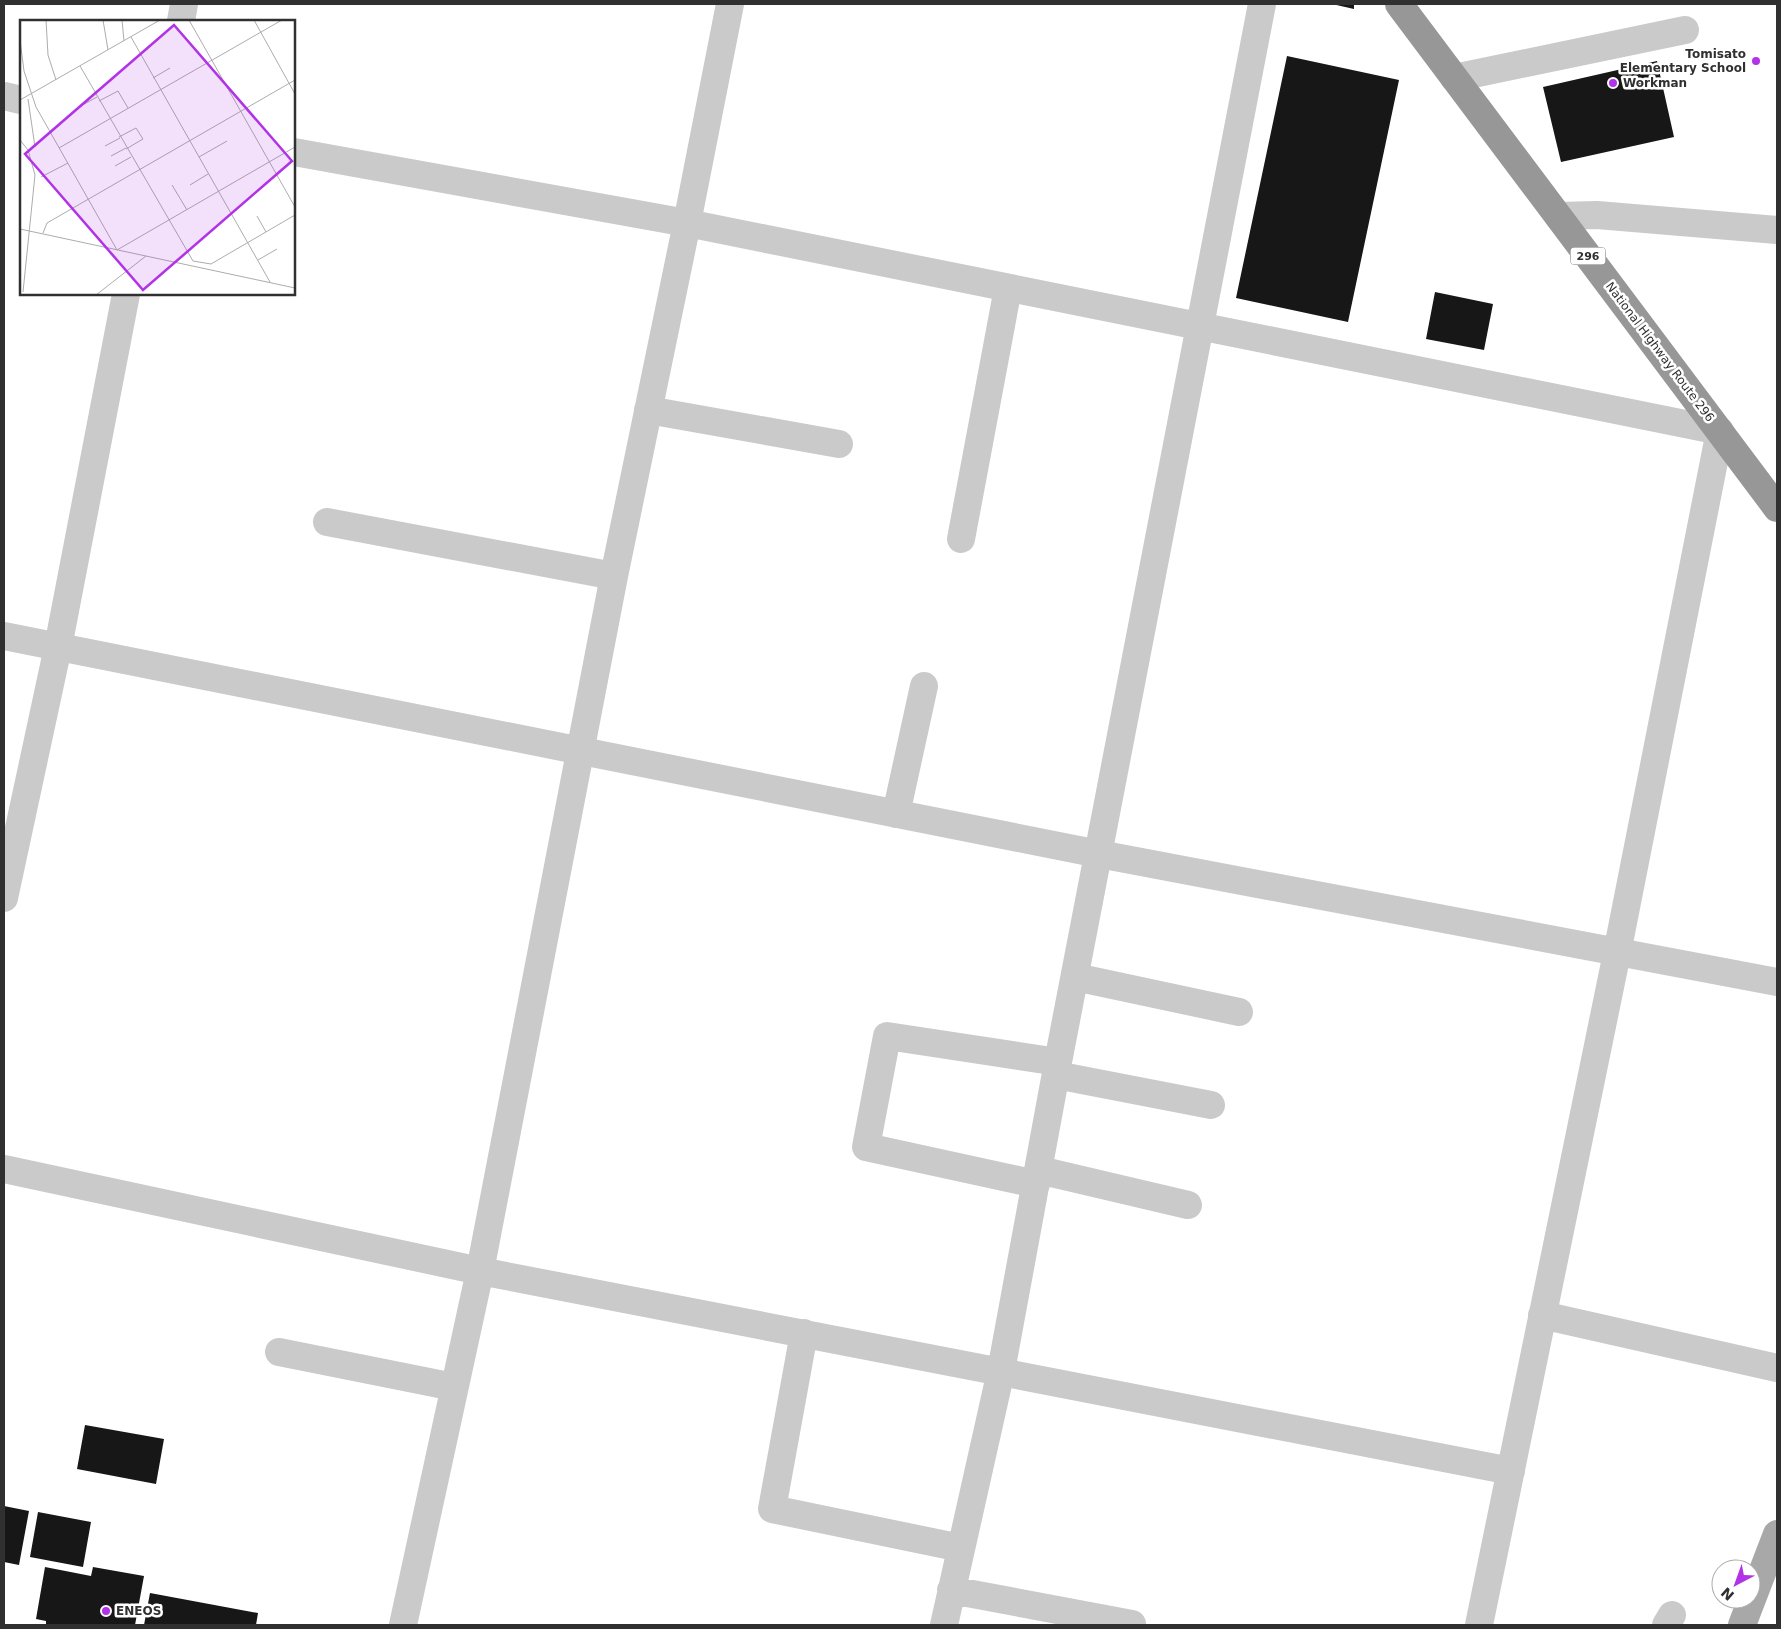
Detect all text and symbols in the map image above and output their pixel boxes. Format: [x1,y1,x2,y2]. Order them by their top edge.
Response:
inset map [20,20,295,295]
place label: Tomisato Elementary School [1620,47,1746,75]
marker: Tomisato Elementary School [1750,55,1762,67]
place label: Workman [1623,76,1687,90]
marker: Workman [1607,77,1619,89]
road number: 296 [1570,248,1606,264]
street label: National Highway Route 296 [1603,279,1717,425]
north arrow [1711,1559,1761,1609]
text: N [1718,1584,1737,1604]
place label: ENEOS [116,1604,161,1618]
marker: ENEOS [100,1605,112,1617]

